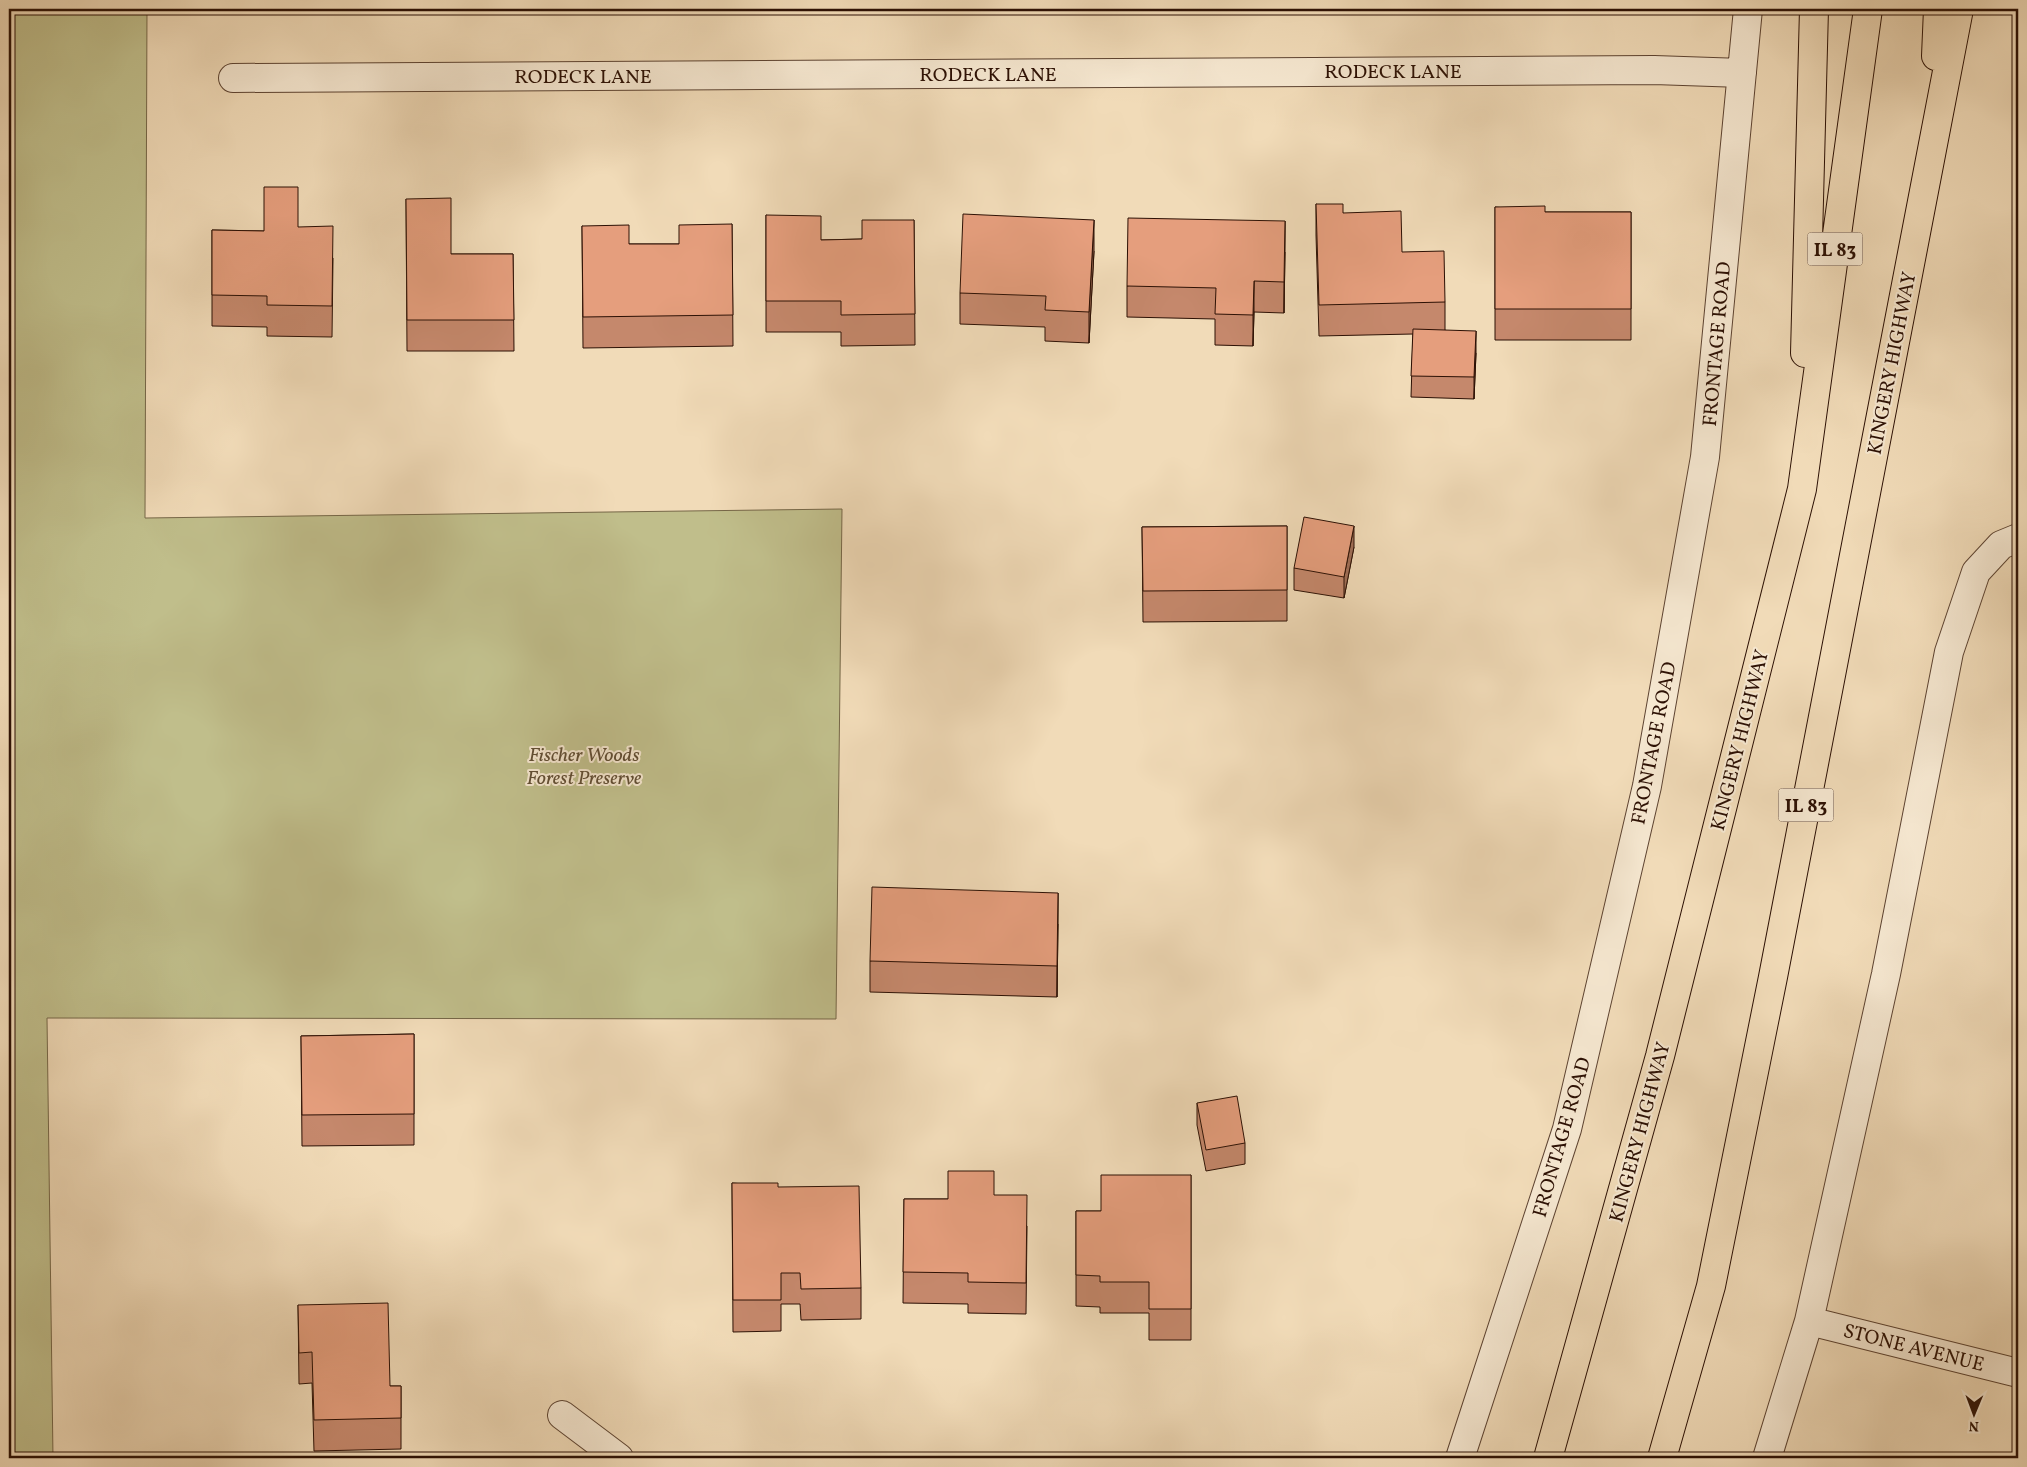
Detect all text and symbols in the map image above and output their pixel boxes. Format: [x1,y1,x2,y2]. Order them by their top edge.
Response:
street label: RODECK LANE [1324,59,1462,87]
street label: RODECK LANE [919,62,1057,90]
street label: RODECK LANE [514,64,652,92]
road number: IL 83 [1808,232,1862,266]
street label: FRONTAGE ROAD [1697,260,1739,428]
street label: KINGERY HIGHWAY [1861,269,1925,457]
street label: KINGERY HIGHWAY [1705,647,1777,834]
street label: FRONTAGE ROAD [1625,659,1685,827]
park label: Fischer Woods Forest Preserve [527,742,642,793]
road number: IL 83 [1778,788,1834,822]
street label: KINGERY HIGHWAY [1603,1039,1679,1226]
street label: FRONTAGE ROAD [1527,1054,1599,1221]
street label: STONE AVENUE [1840,1318,1987,1380]
north arrow [1950,1390,2000,1440]
text: N [1969,1416,1979,1435]

